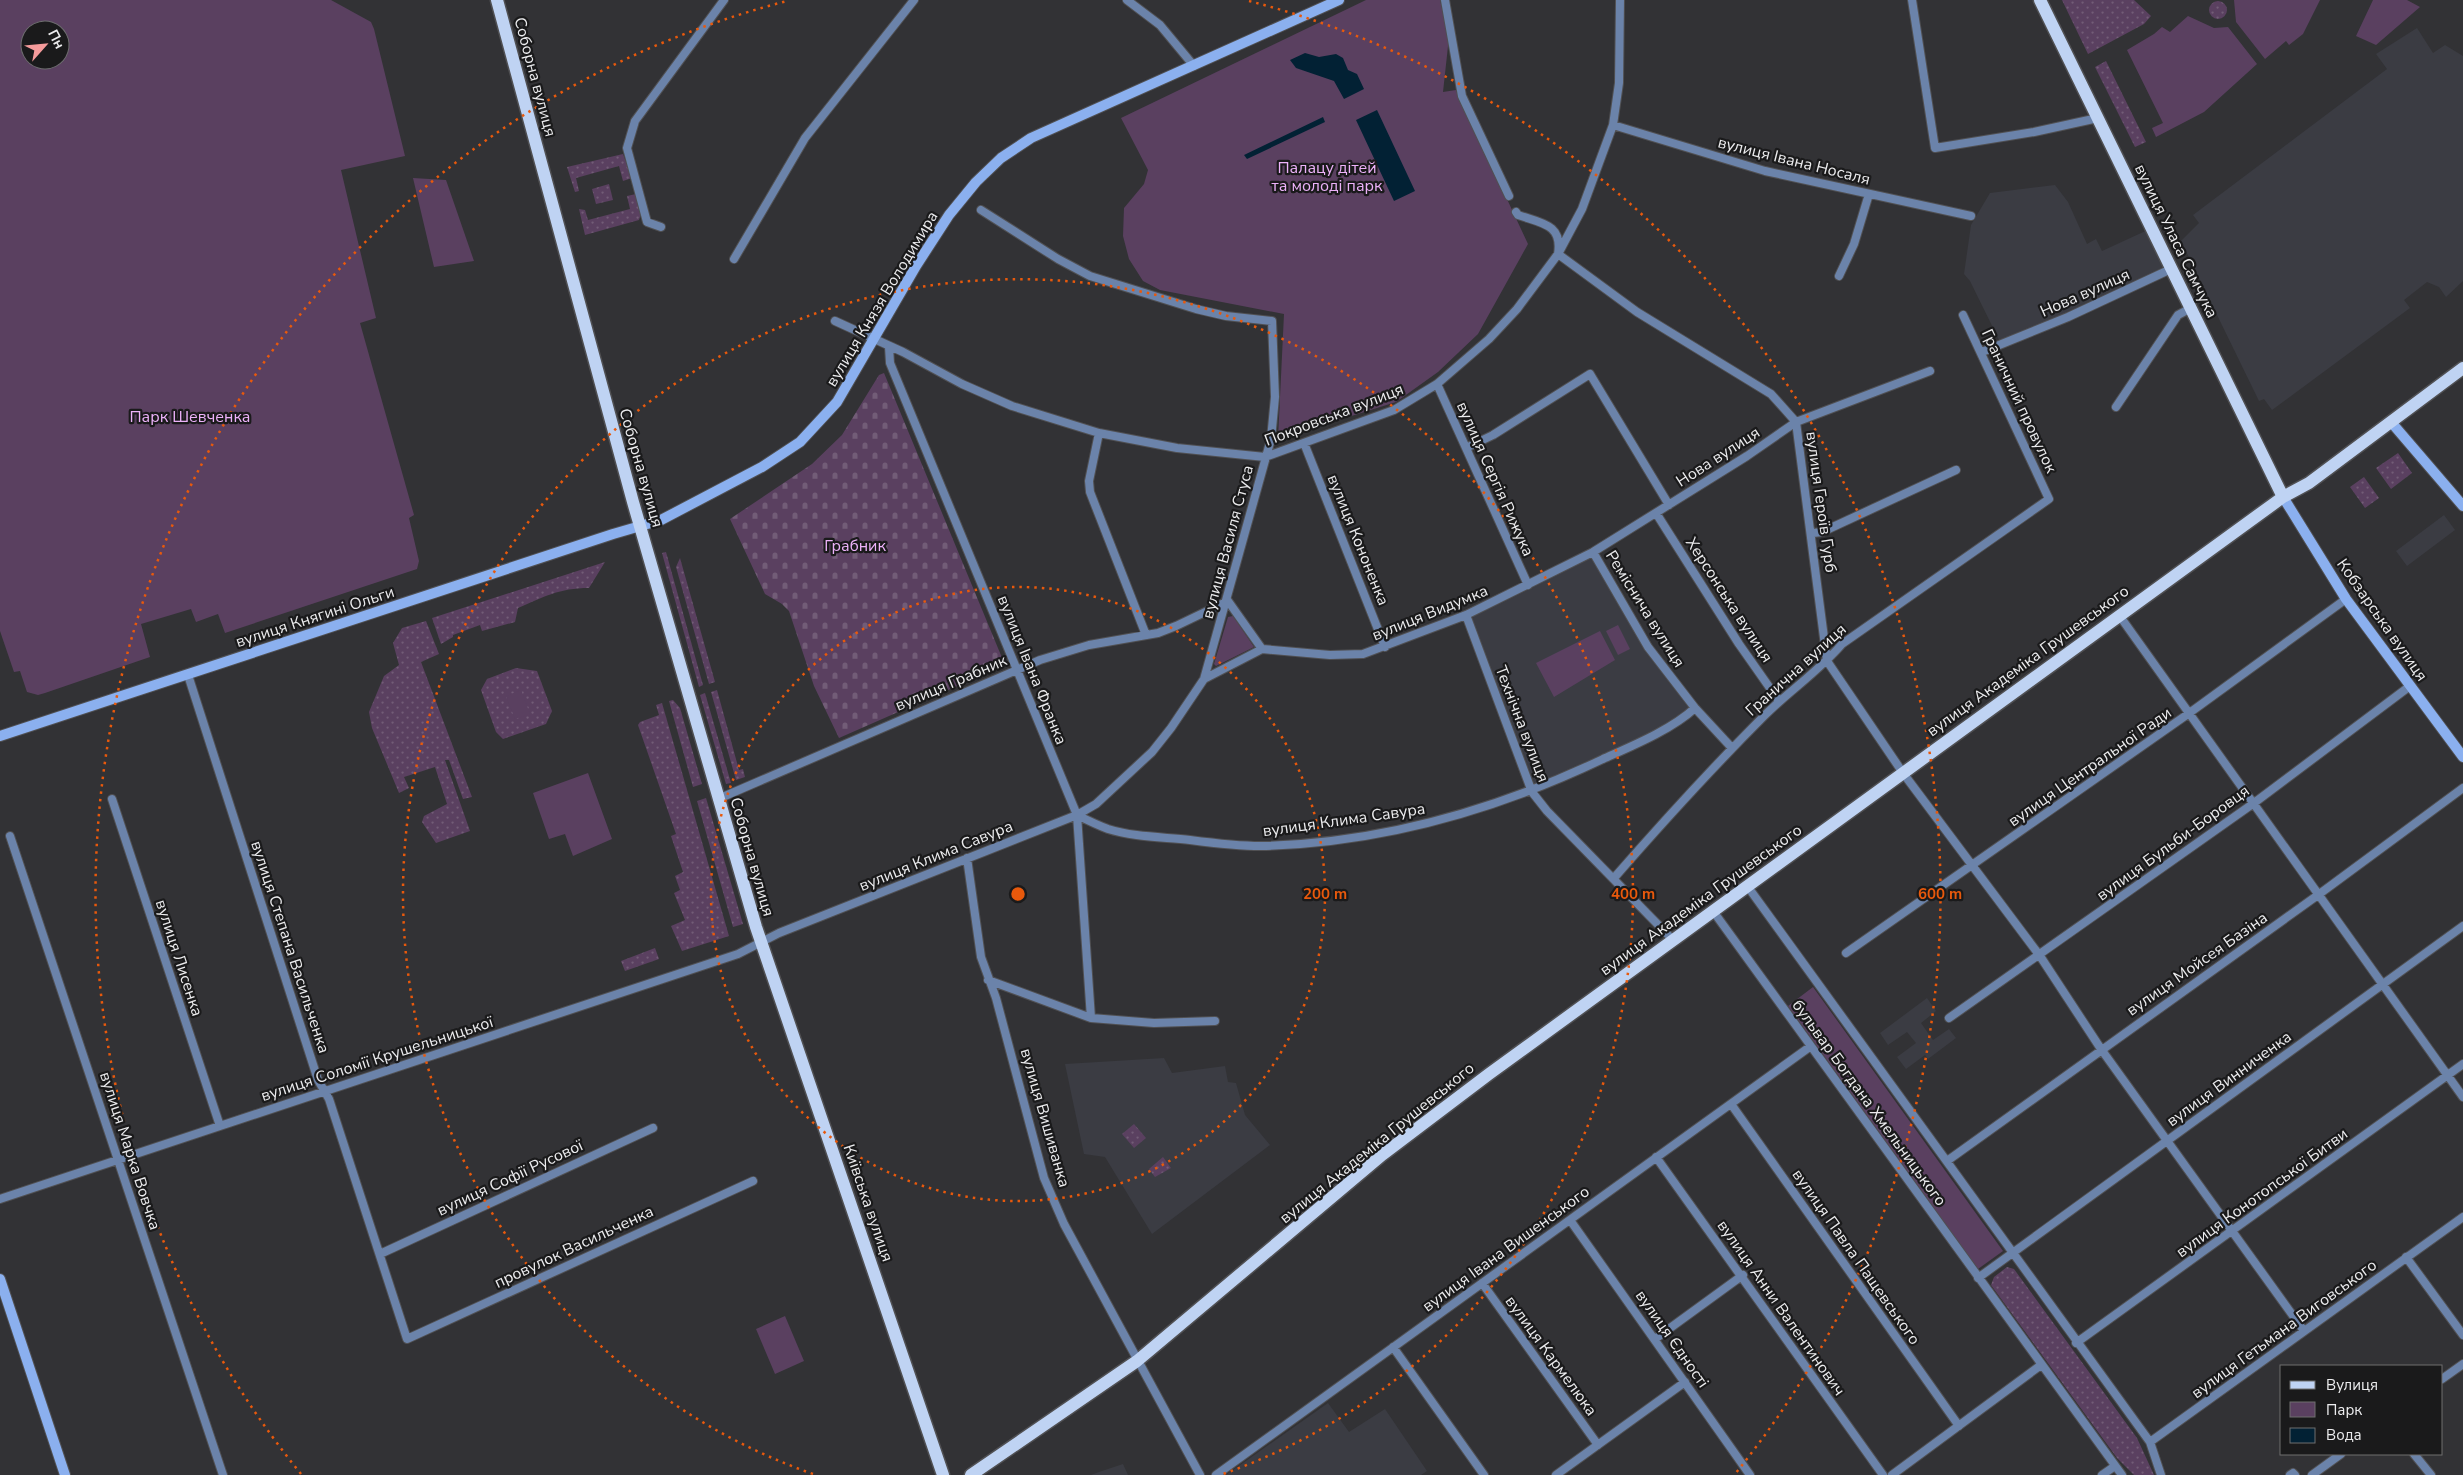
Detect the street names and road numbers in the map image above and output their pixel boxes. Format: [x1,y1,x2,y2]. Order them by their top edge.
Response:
street label: Соборна вулиця [508,15,562,139]
street label: вулиця Івана Носаля [1715,131,1873,191]
street label: вулиця Уласа Самчука [2129,160,2223,322]
street label: вулиця Князя Володимира [821,207,943,391]
street label: Нова вулиця [2037,263,2133,323]
street label: Граничний провулок [1976,325,2062,477]
street label: Покровська вулиця [1261,378,1407,452]
street label: вулиця Сергія Рижука [1451,398,1539,560]
street label: Соборна вулиця [614,406,668,530]
street label: Нова вулиця [1672,422,1764,492]
street label: вулиця Героїв Гурб [1800,430,1842,574]
street label: вулиця Василя Стуса [1197,463,1259,621]
street label: вулиця Кононенка [1322,471,1394,609]
street label: Херсонська вулиця [1680,533,1778,667]
street label: Реміснича вулиця [1600,546,1690,672]
street label: Кобзарська вулиця [2331,554,2433,686]
street label: вулиця Видумка [1369,580,1491,646]
street label: вулиця Академіка Грушевського [1922,580,2134,742]
street label: вулиця Княгині Ольги [233,581,397,653]
street label: вулиця Івана Франка [992,592,1072,748]
street label: Гранична вулиця [1741,619,1851,721]
street label: вулиця Грабник [892,649,1011,716]
street label: Технічна вулиця [1490,663,1554,785]
street label: вулиця Центральної Ради [2004,702,2176,832]
street label: вулиця Бульби-Боровця [2092,780,2254,906]
street label: Соборна вулиця [725,795,779,919]
street label: вулиця Клима Савура [1261,798,1427,842]
street label: вулиця Клима Савура [856,815,1016,897]
street label: вулиця Академіка Грушевського [1595,819,1807,981]
street label: вулиця Степана Васильченка [245,838,335,1056]
street label: вулиця Лисенка [150,897,208,1019]
street label: вулиця Мойсея Базіна [2122,907,2272,1021]
street label: бульвар Богдана Хмельницького [1787,995,1951,1211]
street label: вулиця Соломії Крушельницької [258,1011,497,1107]
street label: вулиця Винниченка [2162,1026,2296,1132]
street label: вулиця Вишиванка [1015,1046,1075,1190]
street label: вулиця Академіка Грушевського [1275,1057,1479,1229]
street label: вулиця Марка Вовчка [94,1069,166,1233]
street label: вулиця Конотопської Битви [2172,1123,2352,1263]
street label: вулиця Софії Русової [434,1134,587,1221]
street label: Київська вулиця [838,1141,898,1265]
street label: вулиця Павла Пащевського [1787,1165,1925,1349]
street label: вулиця Івана Вишенського [1418,1181,1594,1317]
street label: провулок Васильченка [491,1200,657,1294]
street label: вулиця Анни Валентинович [1712,1216,1850,1400]
street label: вулиця Гетьмана Виговського [2187,1254,2381,1404]
street label: вулиця Єдності [1630,1286,1714,1392]
street label: вулиця Кармелюка [1500,1291,1602,1421]

